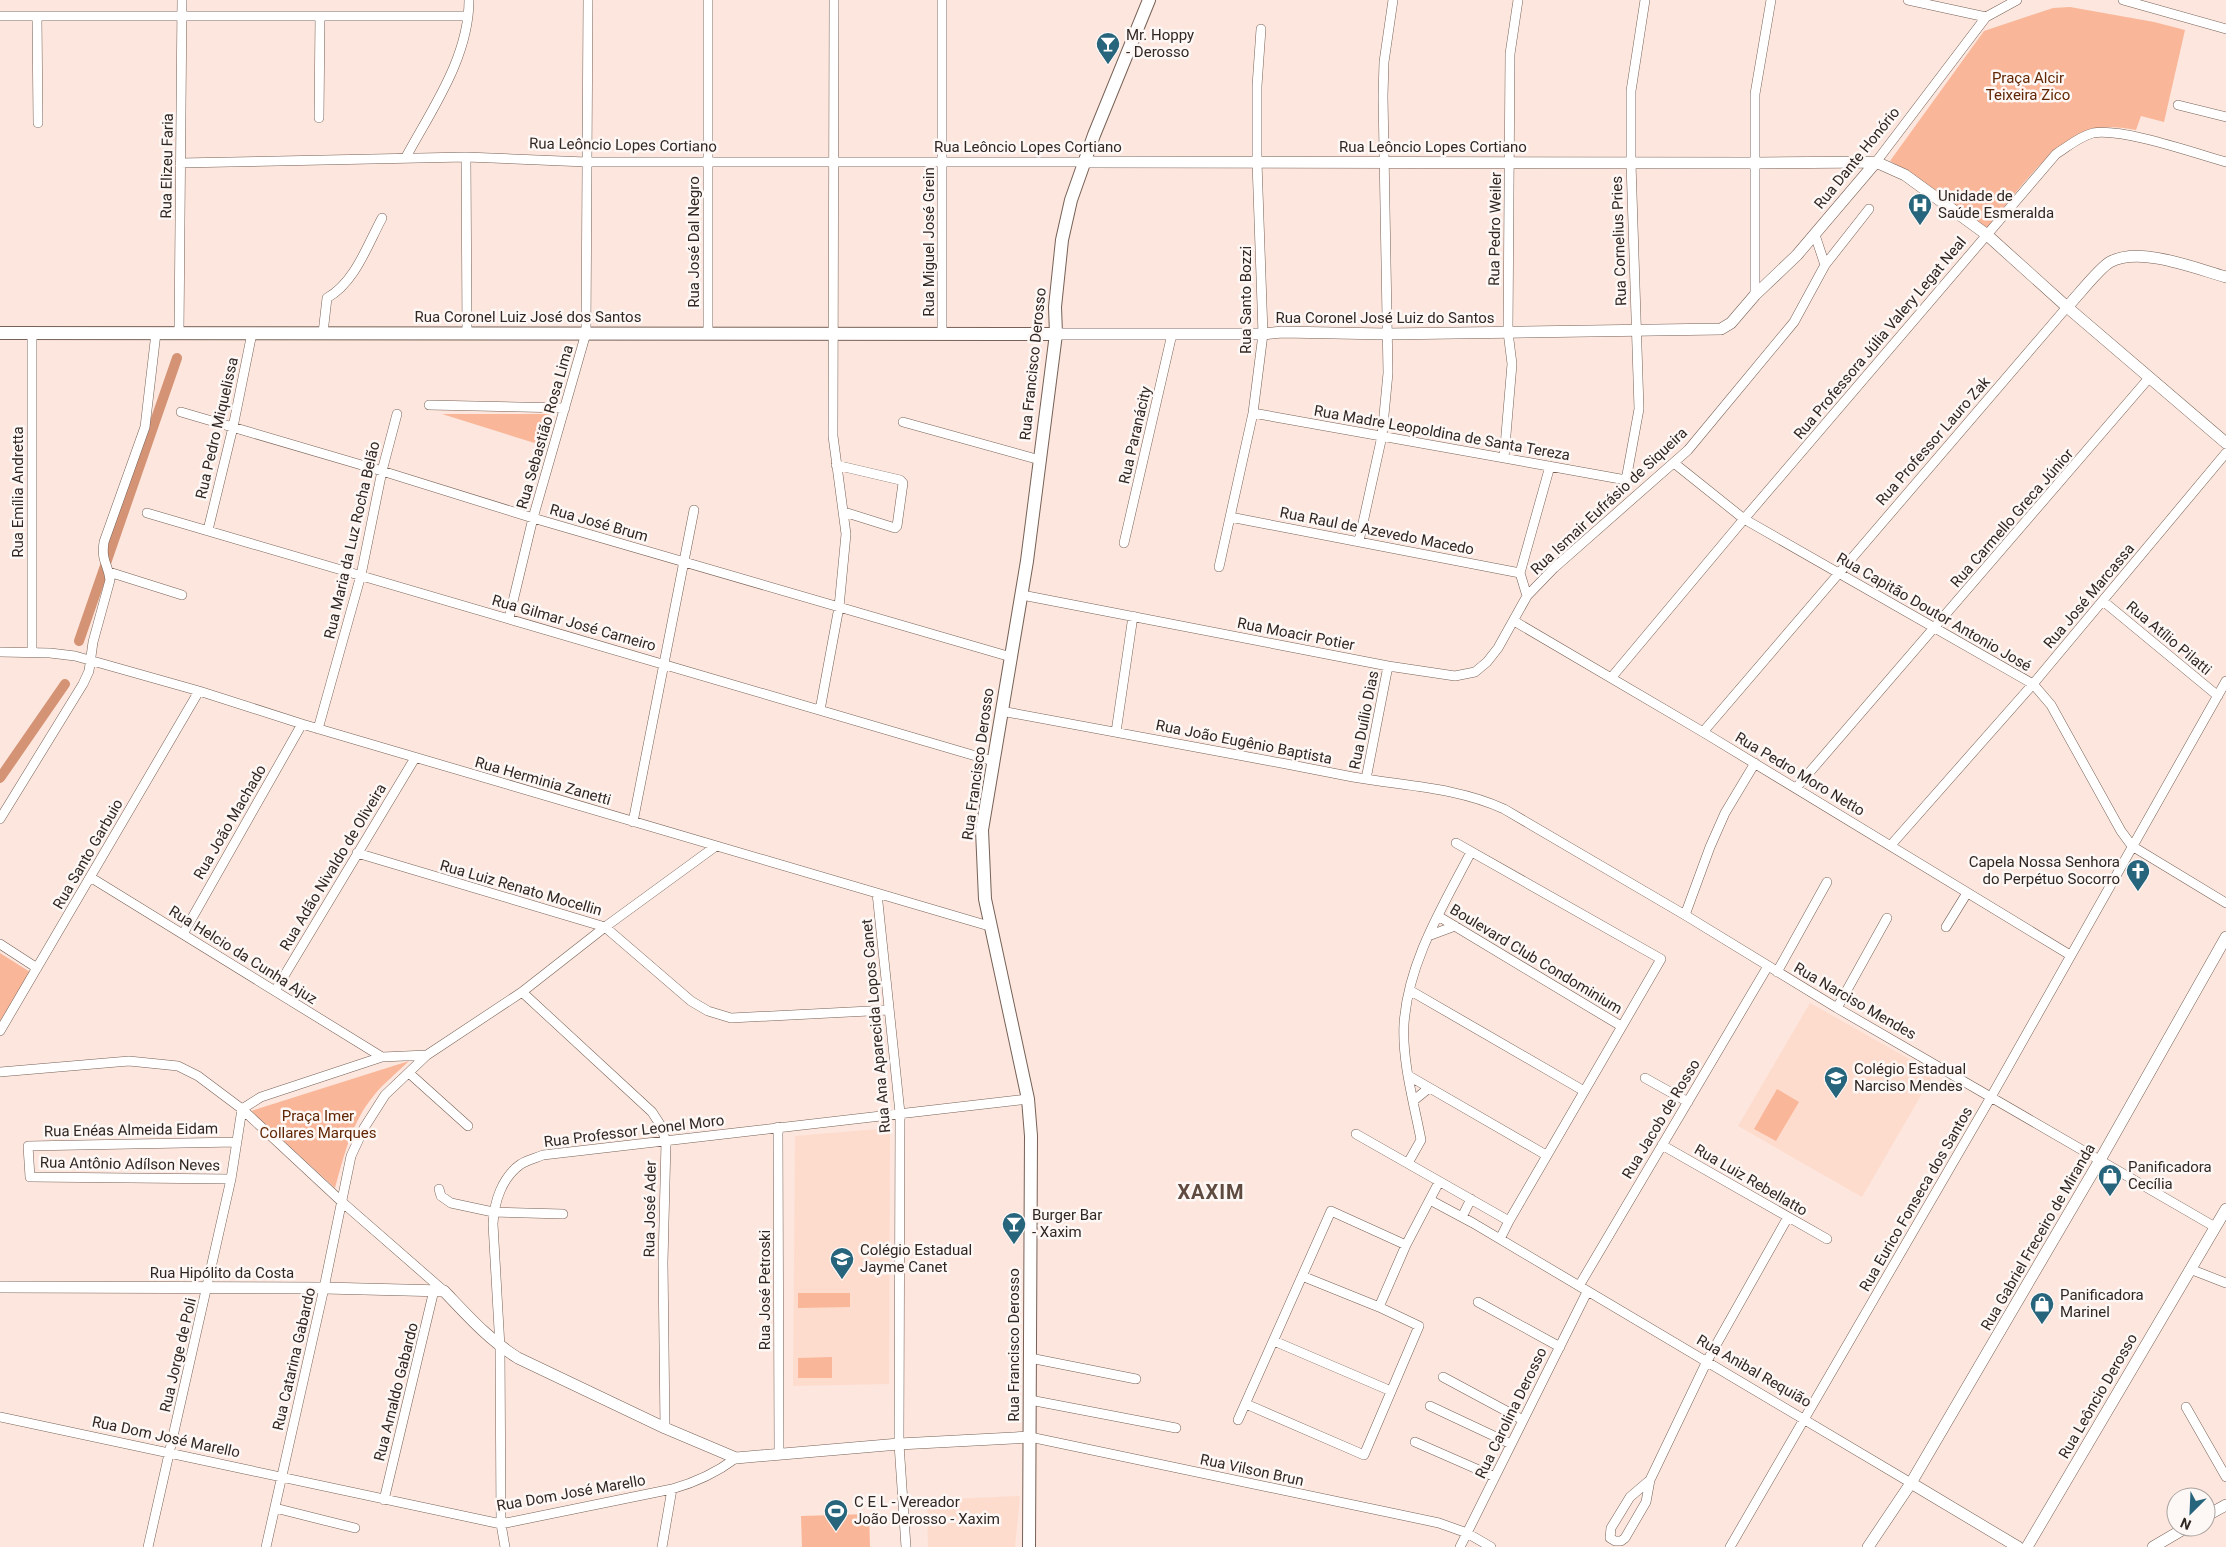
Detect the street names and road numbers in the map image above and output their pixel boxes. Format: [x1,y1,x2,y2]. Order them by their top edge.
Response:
street label: Rua Dante Honório [1810,104,1904,212]
street label: Rua Elizeu Faria [157,113,177,219]
street label: Rua Leôncio Lopes Cortiano [529,134,717,156]
street label: Rua Leôncio Lopes Cortiano [934,138,1122,156]
street label: Rua Leôncio Lopes Cortiano [1339,138,1527,156]
street label: Rua Miguel José Grein [920,167,938,317]
street label: Rua Pedro Weiler [1485,172,1505,286]
street label: Rua José Dal Negro [685,176,703,308]
street label: Rua Cornelius Pries [1608,176,1630,306]
street label: Rua Professora Júlia Valery Legat Neal [1790,233,1970,443]
street label: Rua Santo Bozzi [1237,246,1255,354]
street label: Rua Francisco Derosso [1016,287,1050,441]
street label: Rua Coronel Luiz José dos Santos [415,308,641,326]
street label: Rua Coronel José Luiz do Santos [1275,309,1495,327]
street label: Rua Sebastião Rosa Lima [513,343,577,511]
street label: Rua Pedro Miquelissa [192,355,242,501]
street label: Rua Professor Lauro Zak [1872,373,1994,509]
street label: Rua Paranácity [1115,384,1155,486]
street label: Rua Madre Leopoldina de Santa Tereza [1312,402,1572,464]
street label: Rua Ismair Eufrásio de Siqueira [1527,424,1691,578]
street label: Rua Emília Andretta [9,426,27,558]
street label: Rua Maria da Luz Rocha Belão [320,439,384,641]
street label: Rua Carmello Greca Júnior [1947,445,2077,591]
street label: Rua José Brum [548,500,650,546]
street label: Rua Raul de Azevedo Macedo [1278,503,1476,559]
street label: Rua José Marcassa [2040,540,2138,652]
street label: Rua Capitão Doutor Antonio José [1834,549,2035,675]
street label: Rua Gilmar José Carneiro [490,591,658,655]
street label: Rua Atílio Pilatti [2123,597,2215,679]
street label: Rua Moacir Potier [1236,614,1356,654]
street label: Rua Duílio Dias [1346,669,1382,771]
street label: Rua Francisco Derosso [958,687,998,841]
street label: Rua João Eugênio Baptista [1154,716,1334,768]
street label: Rua Pedro Moro Netto [1732,728,1868,820]
street label: Rua Herminia Zanetti [473,753,613,809]
street label: Rua João Machado [190,762,270,882]
street label: Rua Adão Nivaldo de Oliveira [276,780,390,954]
street label: Rua Santo Garbuio [49,796,127,912]
street label: Rua Luiz Renato Mocellin [438,856,604,920]
street label: Boulevard Club Condominium [1447,900,1625,1018]
street label: Rua Helcio da Cunha Ajuz [166,902,320,1008]
street label: Rua Ana Aparecida Lopos Canet [858,918,894,1134]
street label: Rua Narciso Mendes [1791,959,1919,1043]
street label: Rua Jacob de Rosso [1618,1056,1704,1182]
street label: Rua Eurico Fonseca dos Santos [1856,1103,1976,1295]
street label: Rua Professor Leonel Moro [543,1111,725,1151]
street label: Rua Enéas Almeida Eidam [44,1119,218,1141]
street label: Rua Luiz Rebellatto [1691,1140,1811,1220]
street label: Rua Gabriel Freceiro de Miranda [1977,1140,2099,1334]
street label: Rua Antônio Adílson Neves [40,1153,220,1175]
street label: Rua José Ader [640,1160,660,1258]
street label: Rua José Petroski [756,1230,774,1350]
street label: Rua Hipólito da Costa [150,1264,294,1282]
street label: Rua Francisco Derosso [1005,1268,1023,1422]
street label: Rua Catarina Gabardo [269,1286,319,1432]
street label: Rua Jorge de Poli [156,1296,200,1414]
street label: Rua Arnaldo Gabardo [370,1321,422,1463]
street label: Rua Leôncio Derosso [2055,1330,2141,1462]
street label: Rua Anibal Requião [1693,1331,1815,1411]
street label: Rua Carolina Derosso [1471,1345,1551,1481]
street label: Rua Dom José Marello [90,1413,242,1461]
street label: Rua Vilson Brun [1199,1450,1305,1490]
street label: Rua Dom José Marello [495,1471,647,1515]

